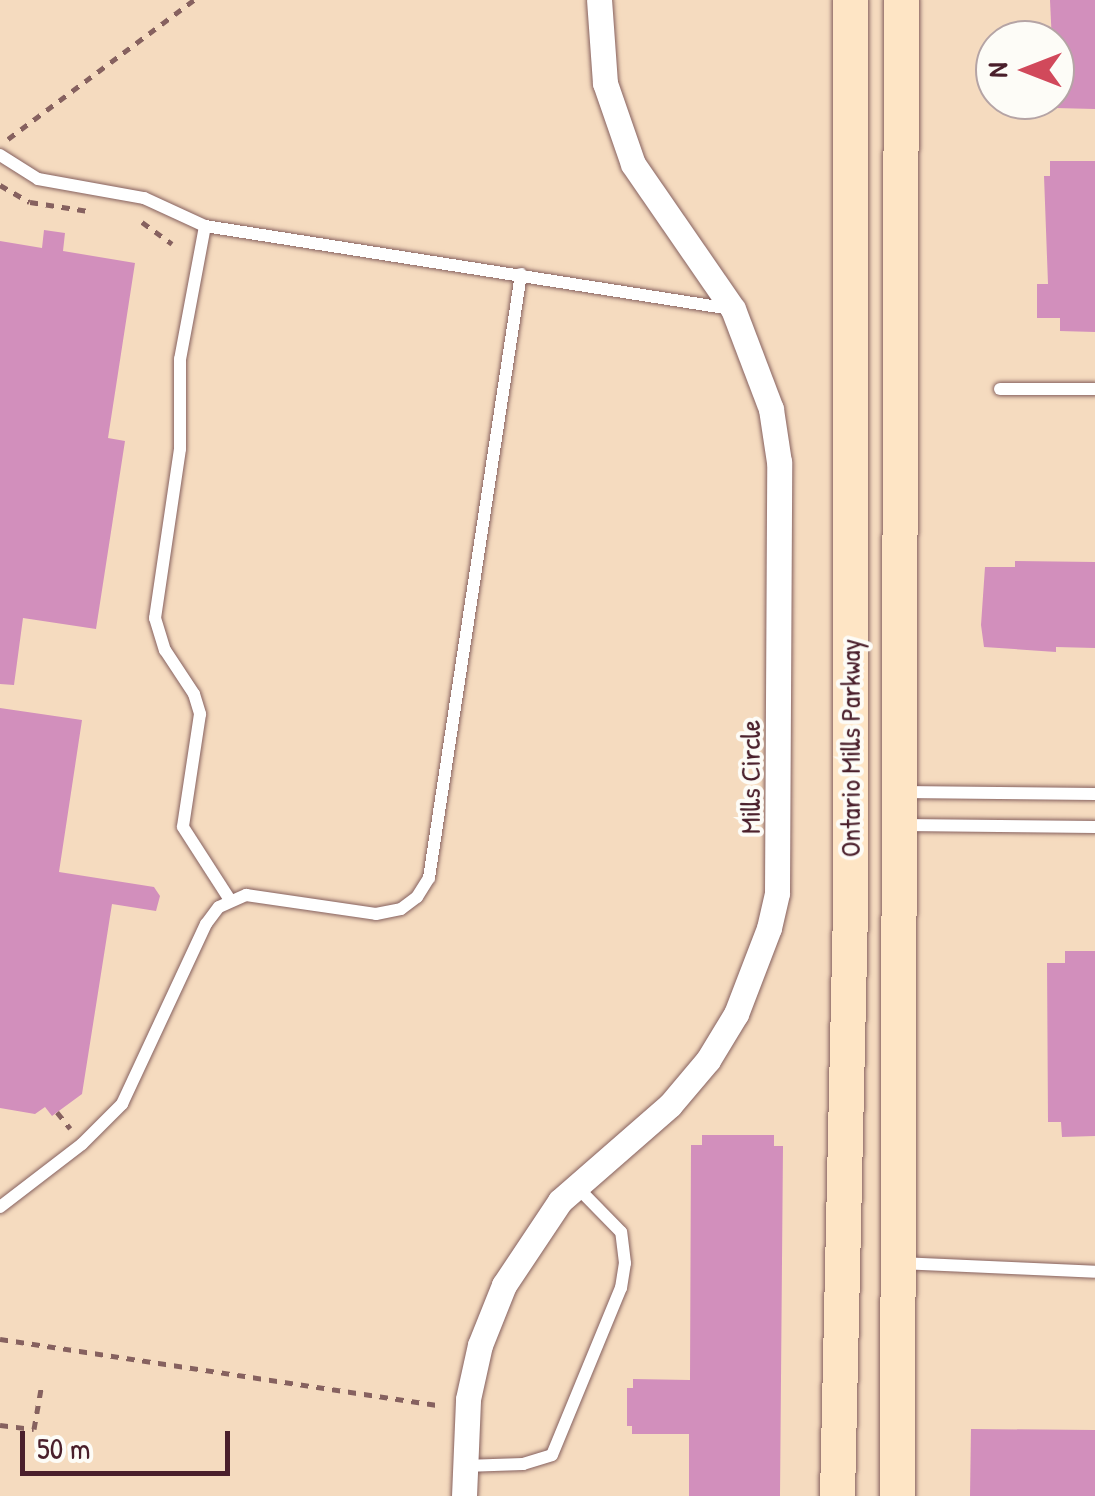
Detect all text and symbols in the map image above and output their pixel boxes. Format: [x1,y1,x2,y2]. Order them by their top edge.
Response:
north arrow [975,20,1075,120]
text: N [978,63,1016,77]
street label: Ontario Mills Parkway [833,639,867,857]
street label: Mills Circle [733,720,767,834]
scale bar [25,1411,235,1473]
text: 50 m [37,1428,90,1468]

